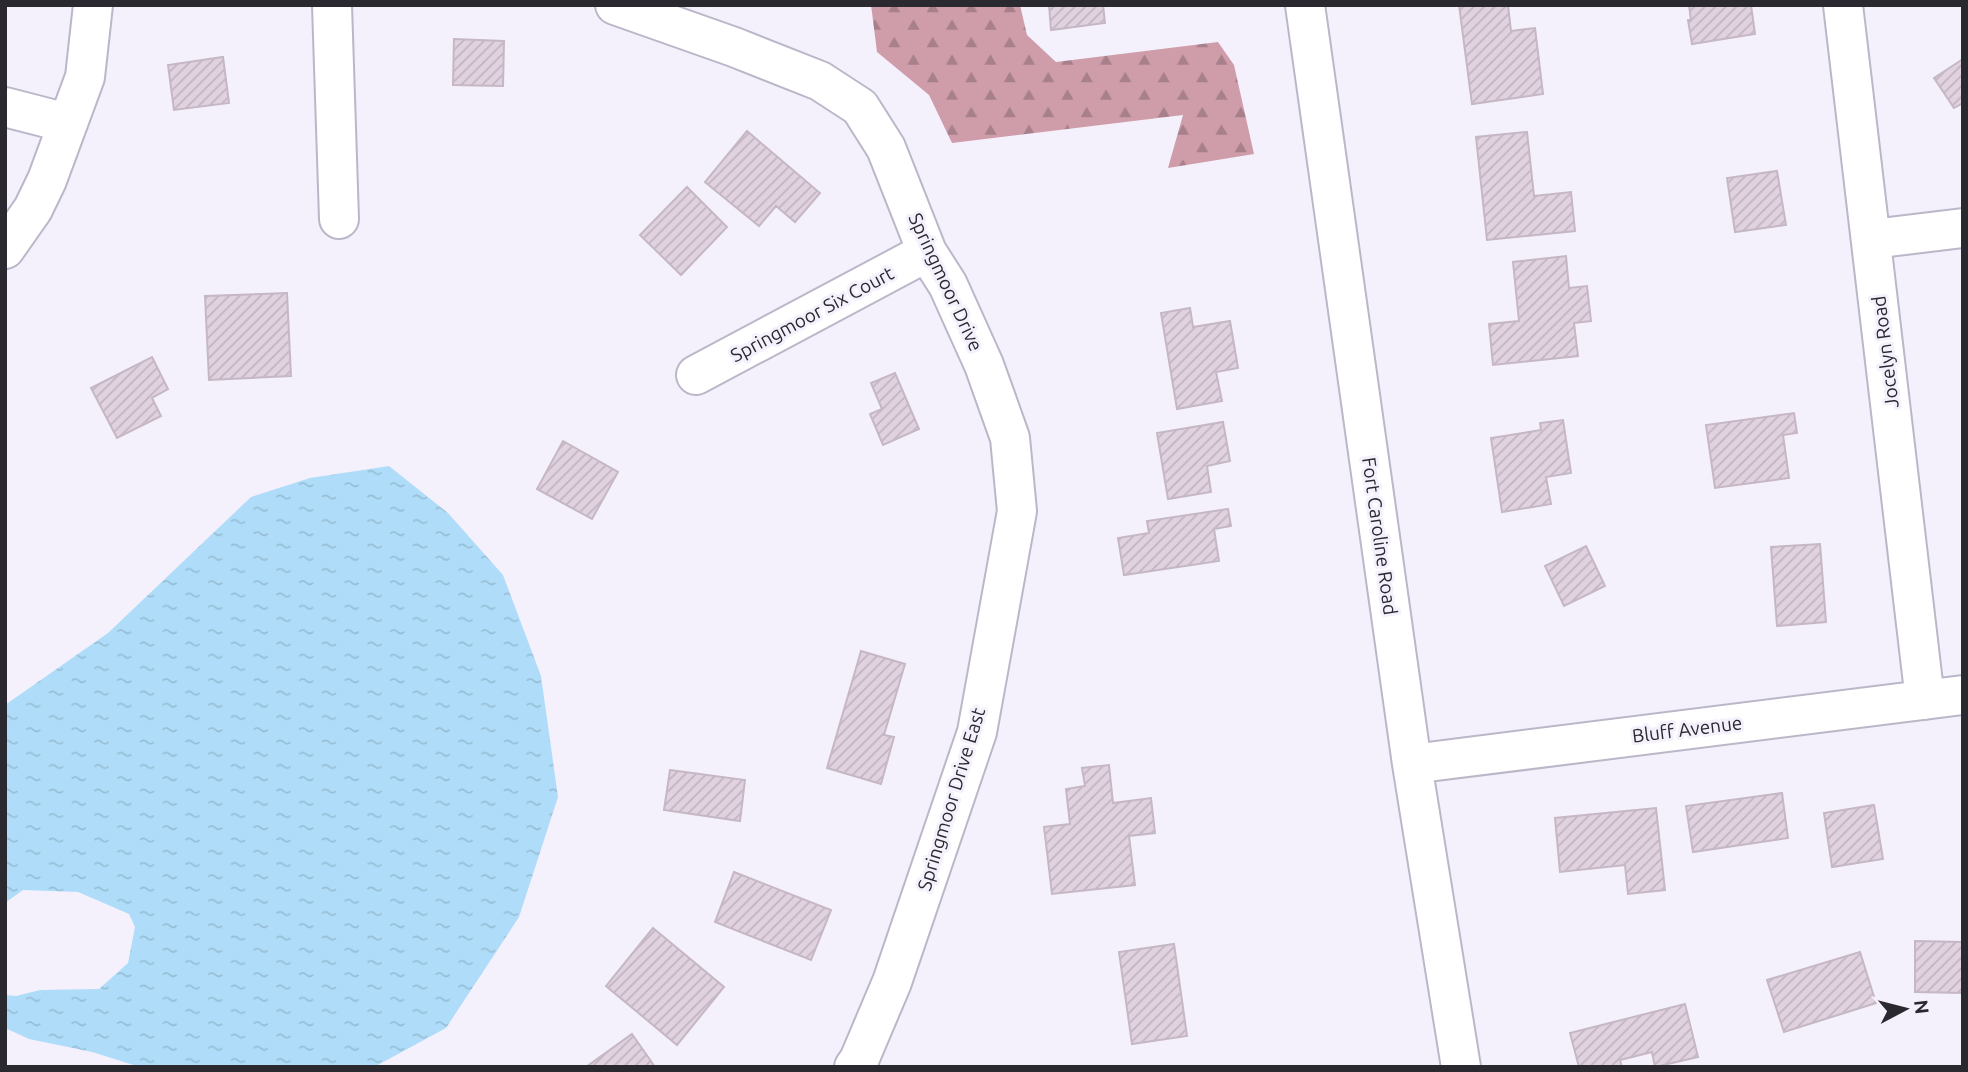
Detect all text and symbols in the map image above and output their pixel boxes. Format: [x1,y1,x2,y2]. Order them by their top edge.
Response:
street label: Springmoor Drive [904,209,988,355]
street label: Springmoor Six Court [727,261,898,366]
street label: Jocelyn Road [1867,295,1903,409]
street label: Fort Caroline Road [1358,456,1402,616]
street label: Springmoor Drive East [913,704,989,893]
street label: Bluff Avenue [1631,711,1743,747]
north arrow [1870,974,1940,1044]
text: N [1910,999,1934,1015]

